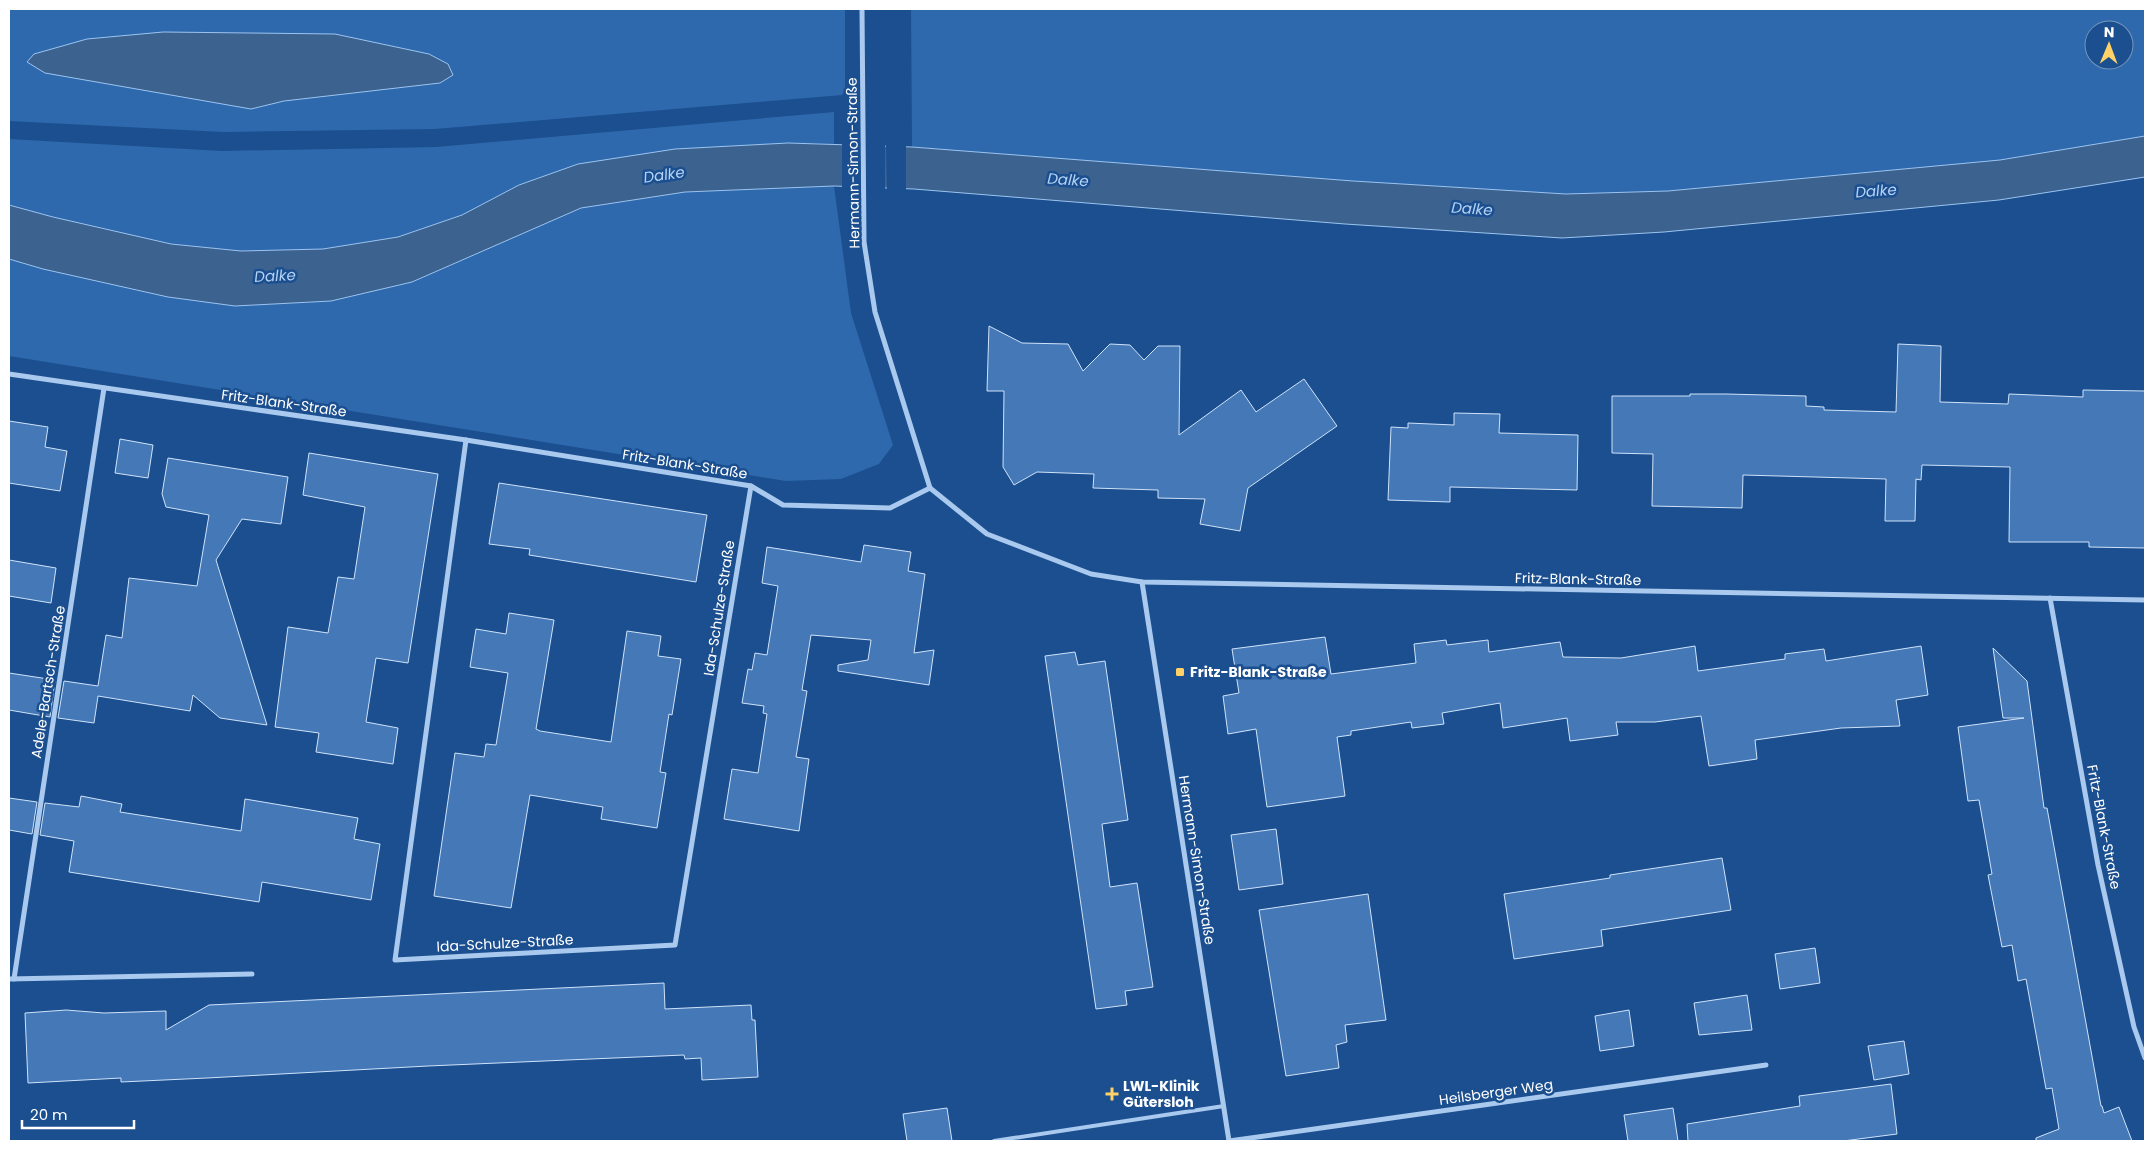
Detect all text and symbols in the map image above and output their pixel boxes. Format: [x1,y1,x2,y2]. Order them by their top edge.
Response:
north arrow [2084,20,2134,70]
text: N [2104,22,2115,42]
street label: Hermann-Simon-Straße [842,77,864,249]
water label: Dalke [642,161,686,188]
water label: Dalke [1047,168,1089,191]
water label: Dalke [1855,179,1897,202]
water label: Dalke [1451,197,1493,220]
water label: Dalke [254,264,296,287]
street label: Fritz-Blank-Straße [220,384,348,422]
street label: Fritz-Blank-Straße [621,444,749,484]
street label: Ida-Schulze-Straße [698,538,740,677]
street label: Fritz-Blank-Straße [1515,568,1642,590]
street label: Adele-Bartsch-Straße [26,604,70,760]
place label: Fritz-Blank-Straße [1190,662,1327,682]
marker: Fritz-Blank-Straße [1174,666,1186,678]
street label: Fritz-Blank-Straße [2082,763,2126,891]
street label: Hermann-Simon-Straße [1174,774,1220,946]
street label: Ida-Schulze-Straße [436,929,574,957]
street label: Heilsberger Weg [1438,1074,1554,1110]
place label: LWL-Klinik Gütersloh [1123,1076,1200,1112]
marker: LWL-Klinik Gütersloh [1105,1087,1119,1101]
scale bar [22,1098,135,1130]
text: 20 m [30,1104,68,1125]

